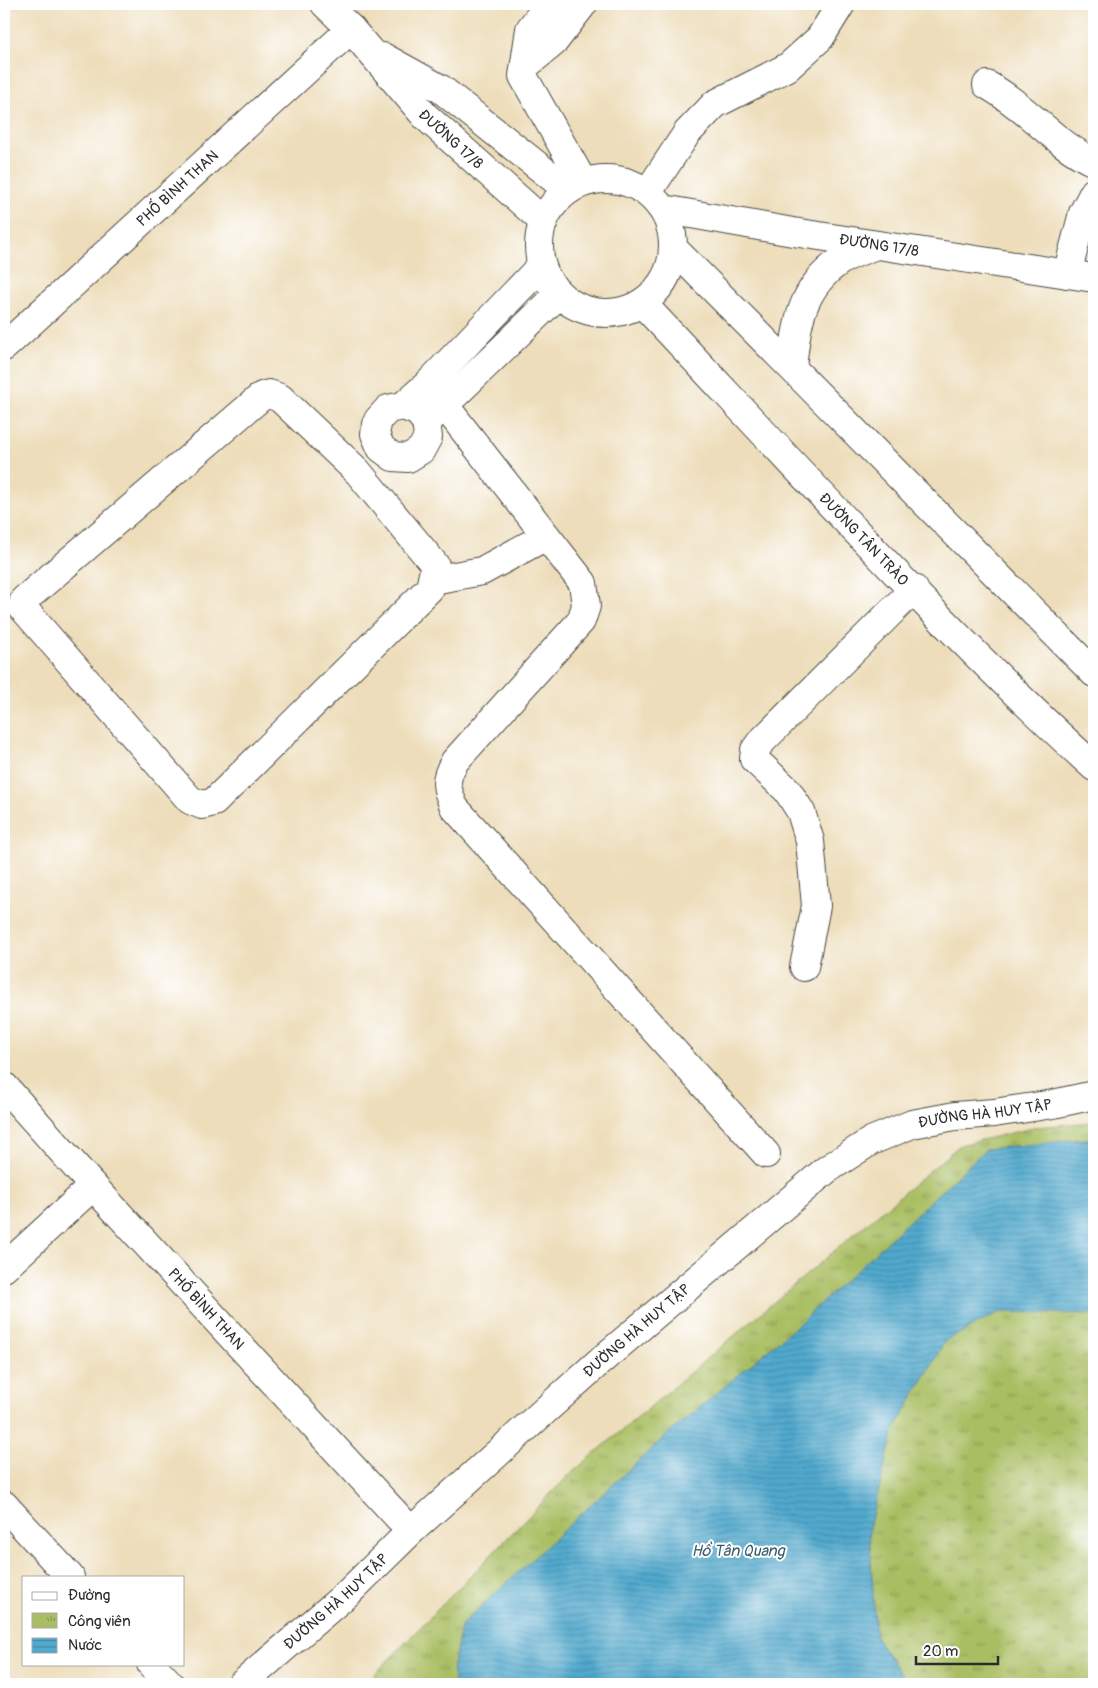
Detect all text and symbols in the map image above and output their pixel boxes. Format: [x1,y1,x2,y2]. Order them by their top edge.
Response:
street label: ĐƯỜNG 17/8 [414,106,488,173]
street label: PHỐ BÌNH THAN [132,146,222,231]
street label: ĐƯỜNG 17/8 [838,230,921,261]
street label: ĐƯỜNG TÂN TRÀO [815,489,913,590]
street label: ĐƯỜNG HÀ HUY TẬP [917,1095,1053,1132]
street label: PHỐ BÌNH THAN [164,1264,249,1354]
street label: ĐƯỜNG HÀ HUY TẬP [579,1279,694,1381]
water label: Hồ Tân Quang [691,1541,787,1561]
street label: ĐƯỜNG HÀ HUY TẬP [279,1549,392,1654]
legend [22,1576,185,1666]
text: Đường [68,1586,110,1605]
text: Công viên [68,1612,131,1631]
scale bar [916,1633,998,1665]
text: Nước [68,1636,102,1655]
text: 20 m [923,1642,958,1661]

